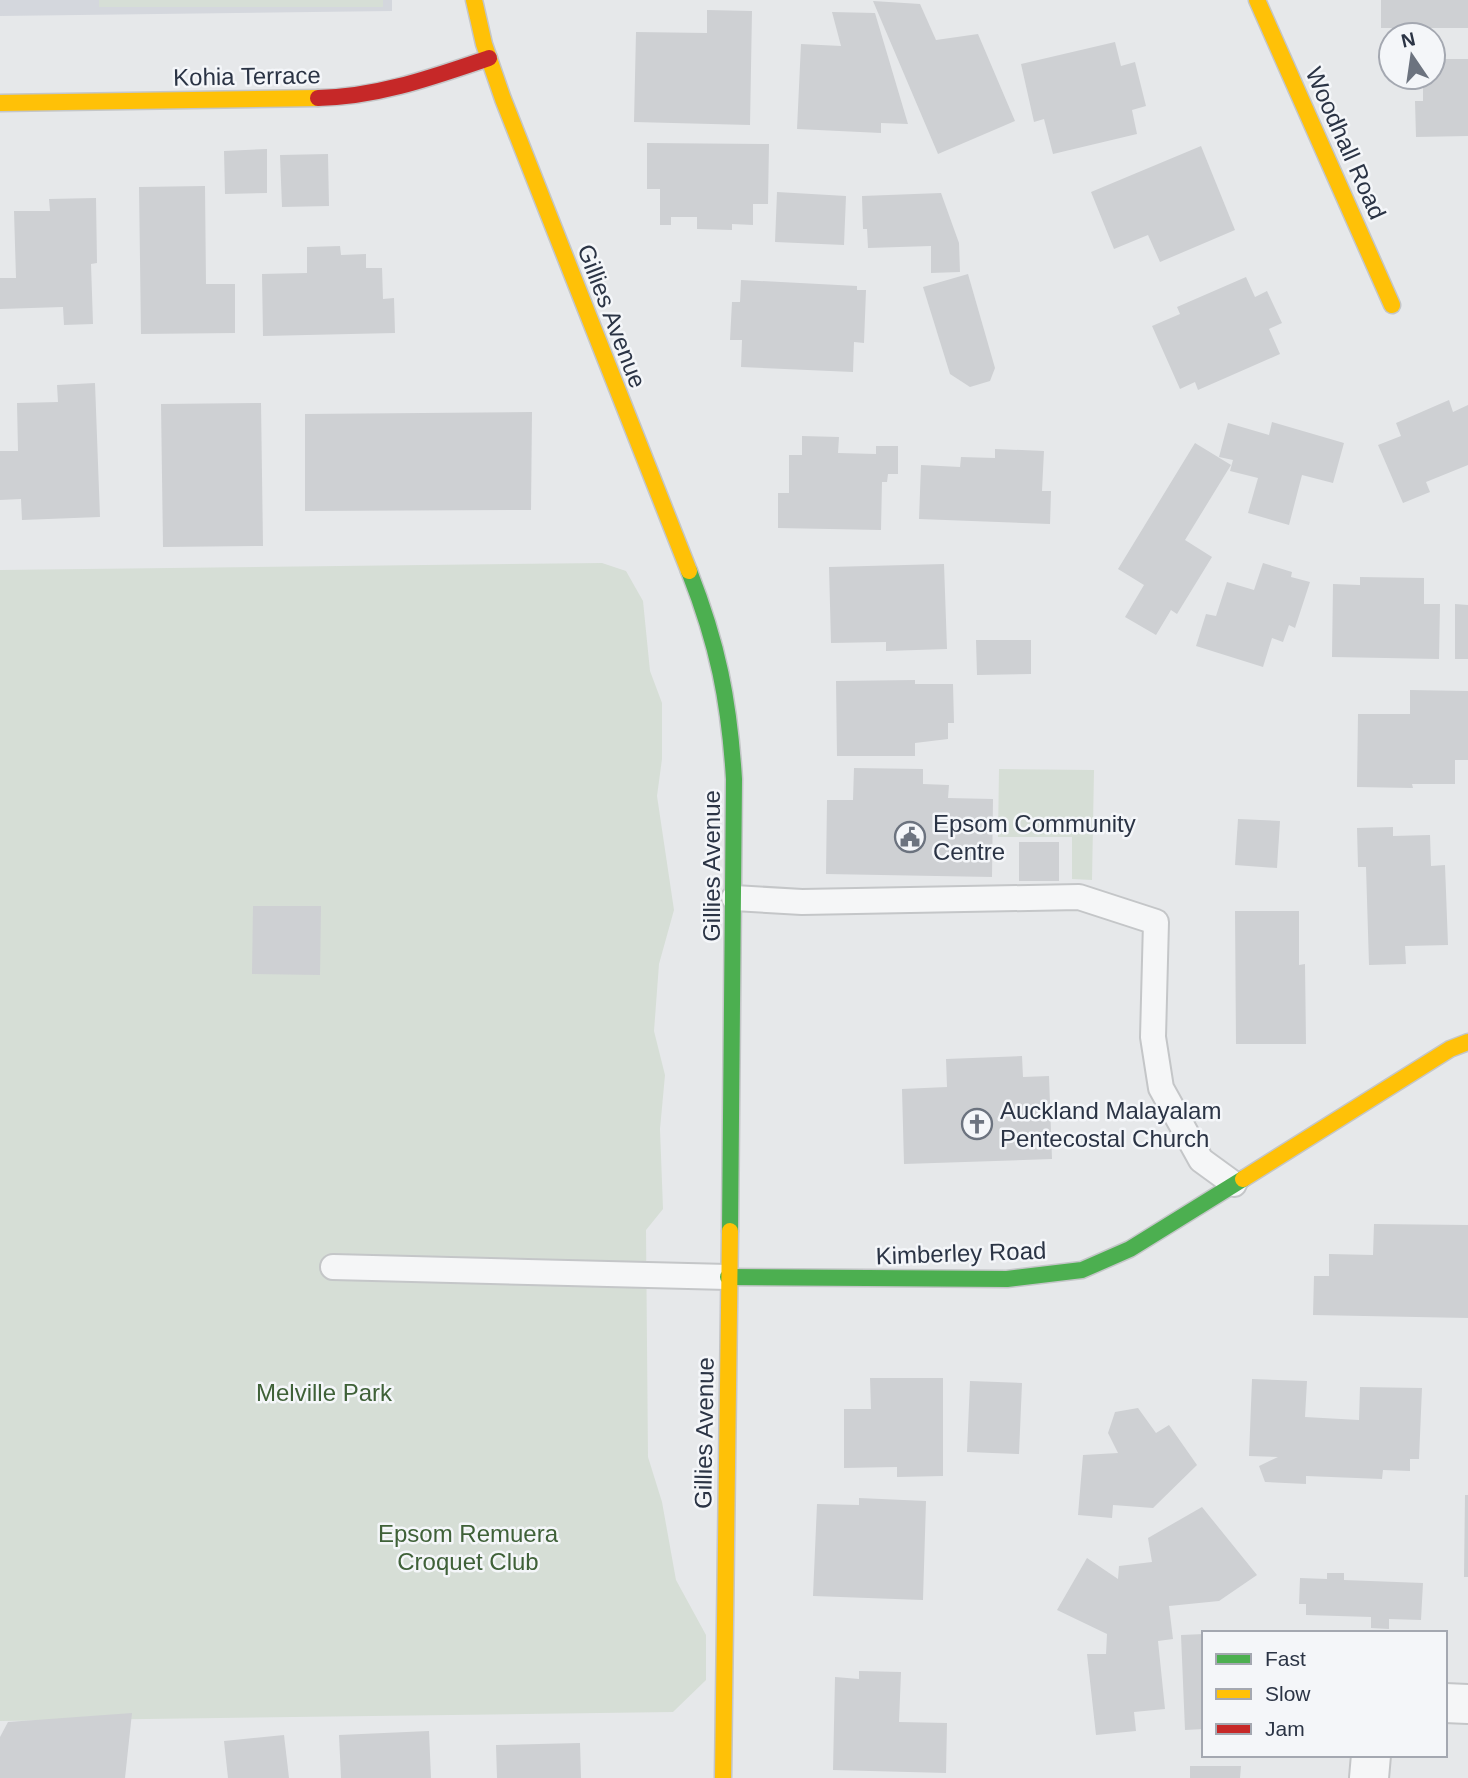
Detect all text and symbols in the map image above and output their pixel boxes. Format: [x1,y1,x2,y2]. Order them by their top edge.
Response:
north arrow [1377,21,1447,91]
text: N [1399,28,1417,52]
street label: Kohia Terrace [173,61,321,91]
street label: Woodhall Road [1300,63,1392,223]
street label: Gillies Avenue [572,240,652,392]
street label: Gillies Avenue [698,790,725,942]
place label: Epsom Community Centre [933,810,1136,865]
public building icon: Epsom Community Centre [893,820,927,854]
place label: Auckland Malayalam Pentecostal Church [1000,1097,1221,1152]
church icon: Auckland Malayalam Pentecostal Church [960,1107,994,1141]
street label: Kimberley Road [875,1237,1047,1269]
street label: Gillies Avenue [689,1357,719,1509]
park label: Melville Park [256,1379,393,1406]
park label: Epsom Remuera Croquet Club [378,1520,559,1575]
legend [1202,1631,1447,1757]
text: Fast [1265,1647,1306,1670]
text: Slow [1265,1682,1311,1705]
text: Jam [1265,1717,1305,1740]

